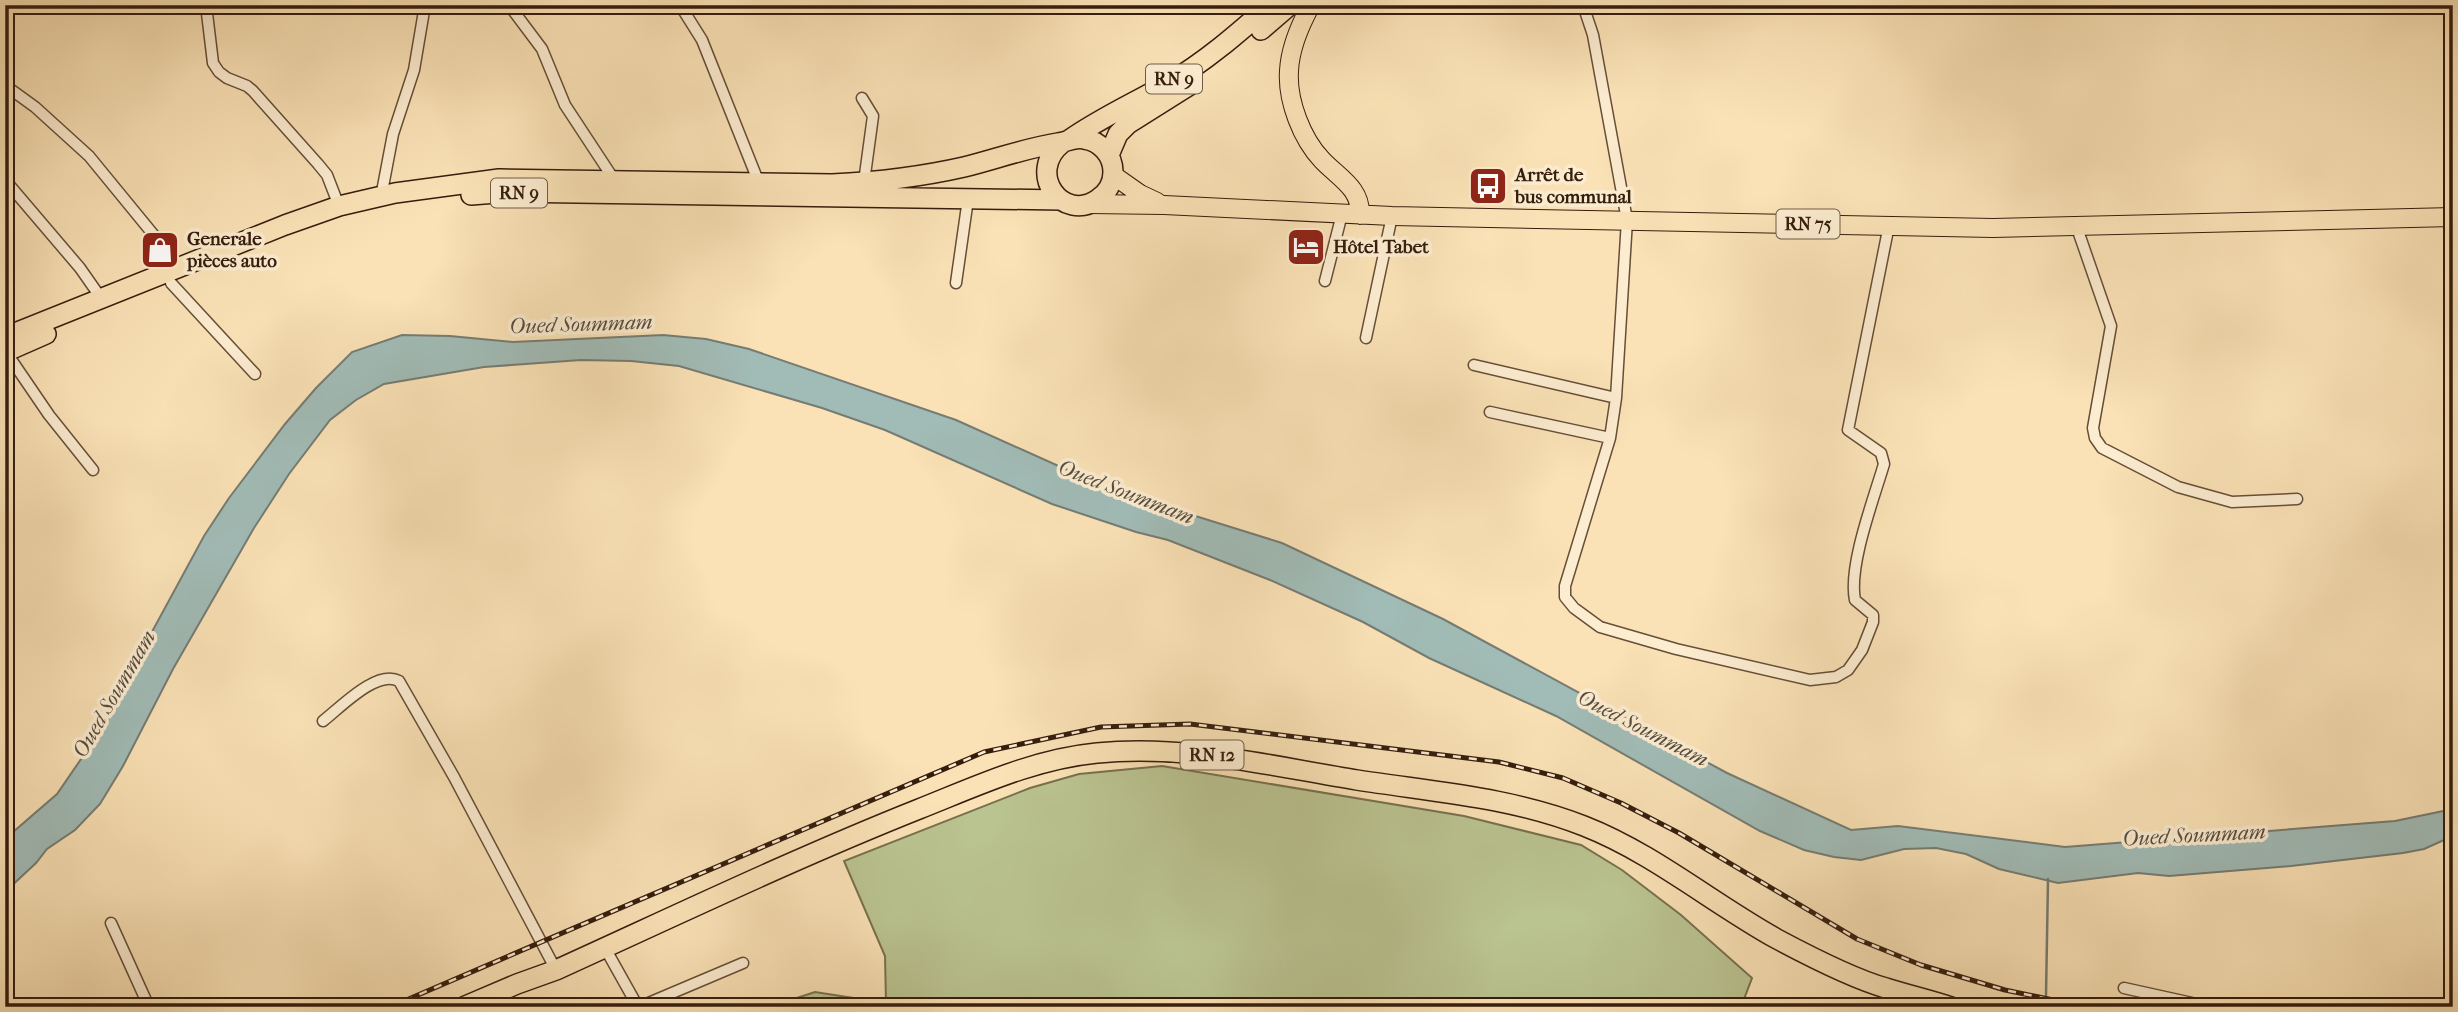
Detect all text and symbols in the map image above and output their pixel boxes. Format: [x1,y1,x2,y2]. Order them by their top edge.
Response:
road number: RN 9 [1146,64,1202,94]
place label: Arrêt de bus communal [1514,164,1633,208]
bus stop icon: Arrêt de bus communal [1467,165,1509,207]
road number: RN 9 [491,178,547,208]
road number: RN 75 [1776,210,1840,238]
hotel icon: Hôtel Tabet [1285,226,1327,268]
place label: Generale pièces auto [186,228,277,272]
shop icon: Generale pièces auto [139,229,181,271]
place label: Hôtel Tabet [1333,236,1429,258]
water label: Oued Soummam [509,309,653,338]
water label: Oued Soummam [1055,455,1197,529]
water label: Oued Soummam [68,626,160,762]
water label: Oued Soummam [1574,685,1713,771]
road number: RN 12 [1180,740,1244,770]
water label: Oued Soummam [2122,819,2266,851]

